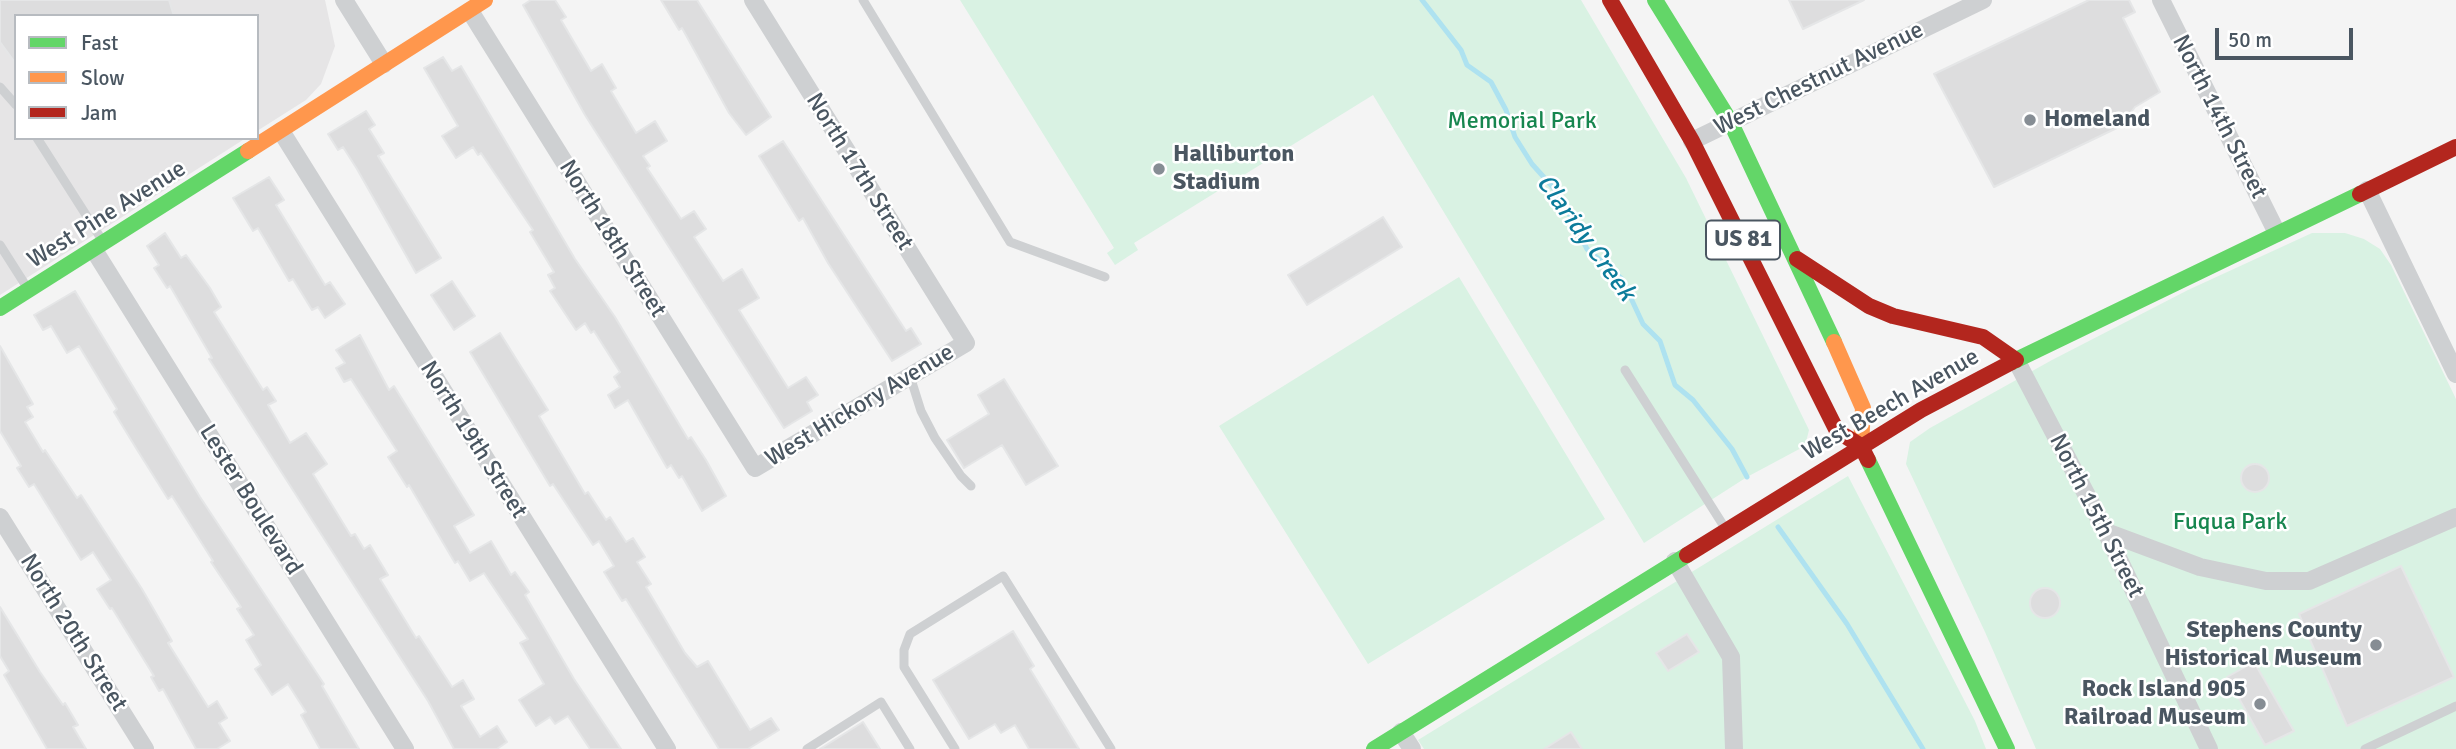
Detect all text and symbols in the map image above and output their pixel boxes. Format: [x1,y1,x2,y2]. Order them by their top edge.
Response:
legend [14,14,259,140]
scale bar [2218,14,2356,58]
street label: West Chestnut Avenue [1710,16,1928,142]
text: 50 m [2228,27,2272,53]
text: Fast [81,30,118,56]
street label: North 14th Street [2165,30,2273,204]
text: Slow [81,65,125,91]
street label: North 17th Street [799,88,919,256]
text: Jam [81,100,117,126]
place label: Homeland [2044,106,2150,134]
park label: Memorial Park [1447,108,1597,136]
marker: Homeland [2022,112,2038,128]
place label: Halliburton Stadium [1173,141,1294,197]
street label: West Pine Avenue [23,155,191,275]
street label: North 18th Street [552,155,672,323]
marker: Halliburton Stadium [1151,161,1167,177]
water label: Claridy Creek [1529,169,1641,307]
road number: US 81 [1706,220,1780,260]
street label: West Hickory Avenue [761,338,959,474]
street label: West Beech Avenue [1798,343,1984,467]
street label: North 19th Street [413,356,533,524]
street label: Lester Boulevard [192,420,308,580]
street label: North 15th Street [2042,429,2150,603]
park label: Fuqua Park [2173,509,2287,537]
street label: North 20th Street [13,549,133,717]
place label: Stephens County Historical Museum [2164,617,2362,673]
marker: Stephens County Historical Museum [2368,637,2384,653]
place label: Rock Island 905 Railroad Museum [2064,676,2246,732]
marker: Rock Island 905 Railroad Museum [2252,696,2268,712]

